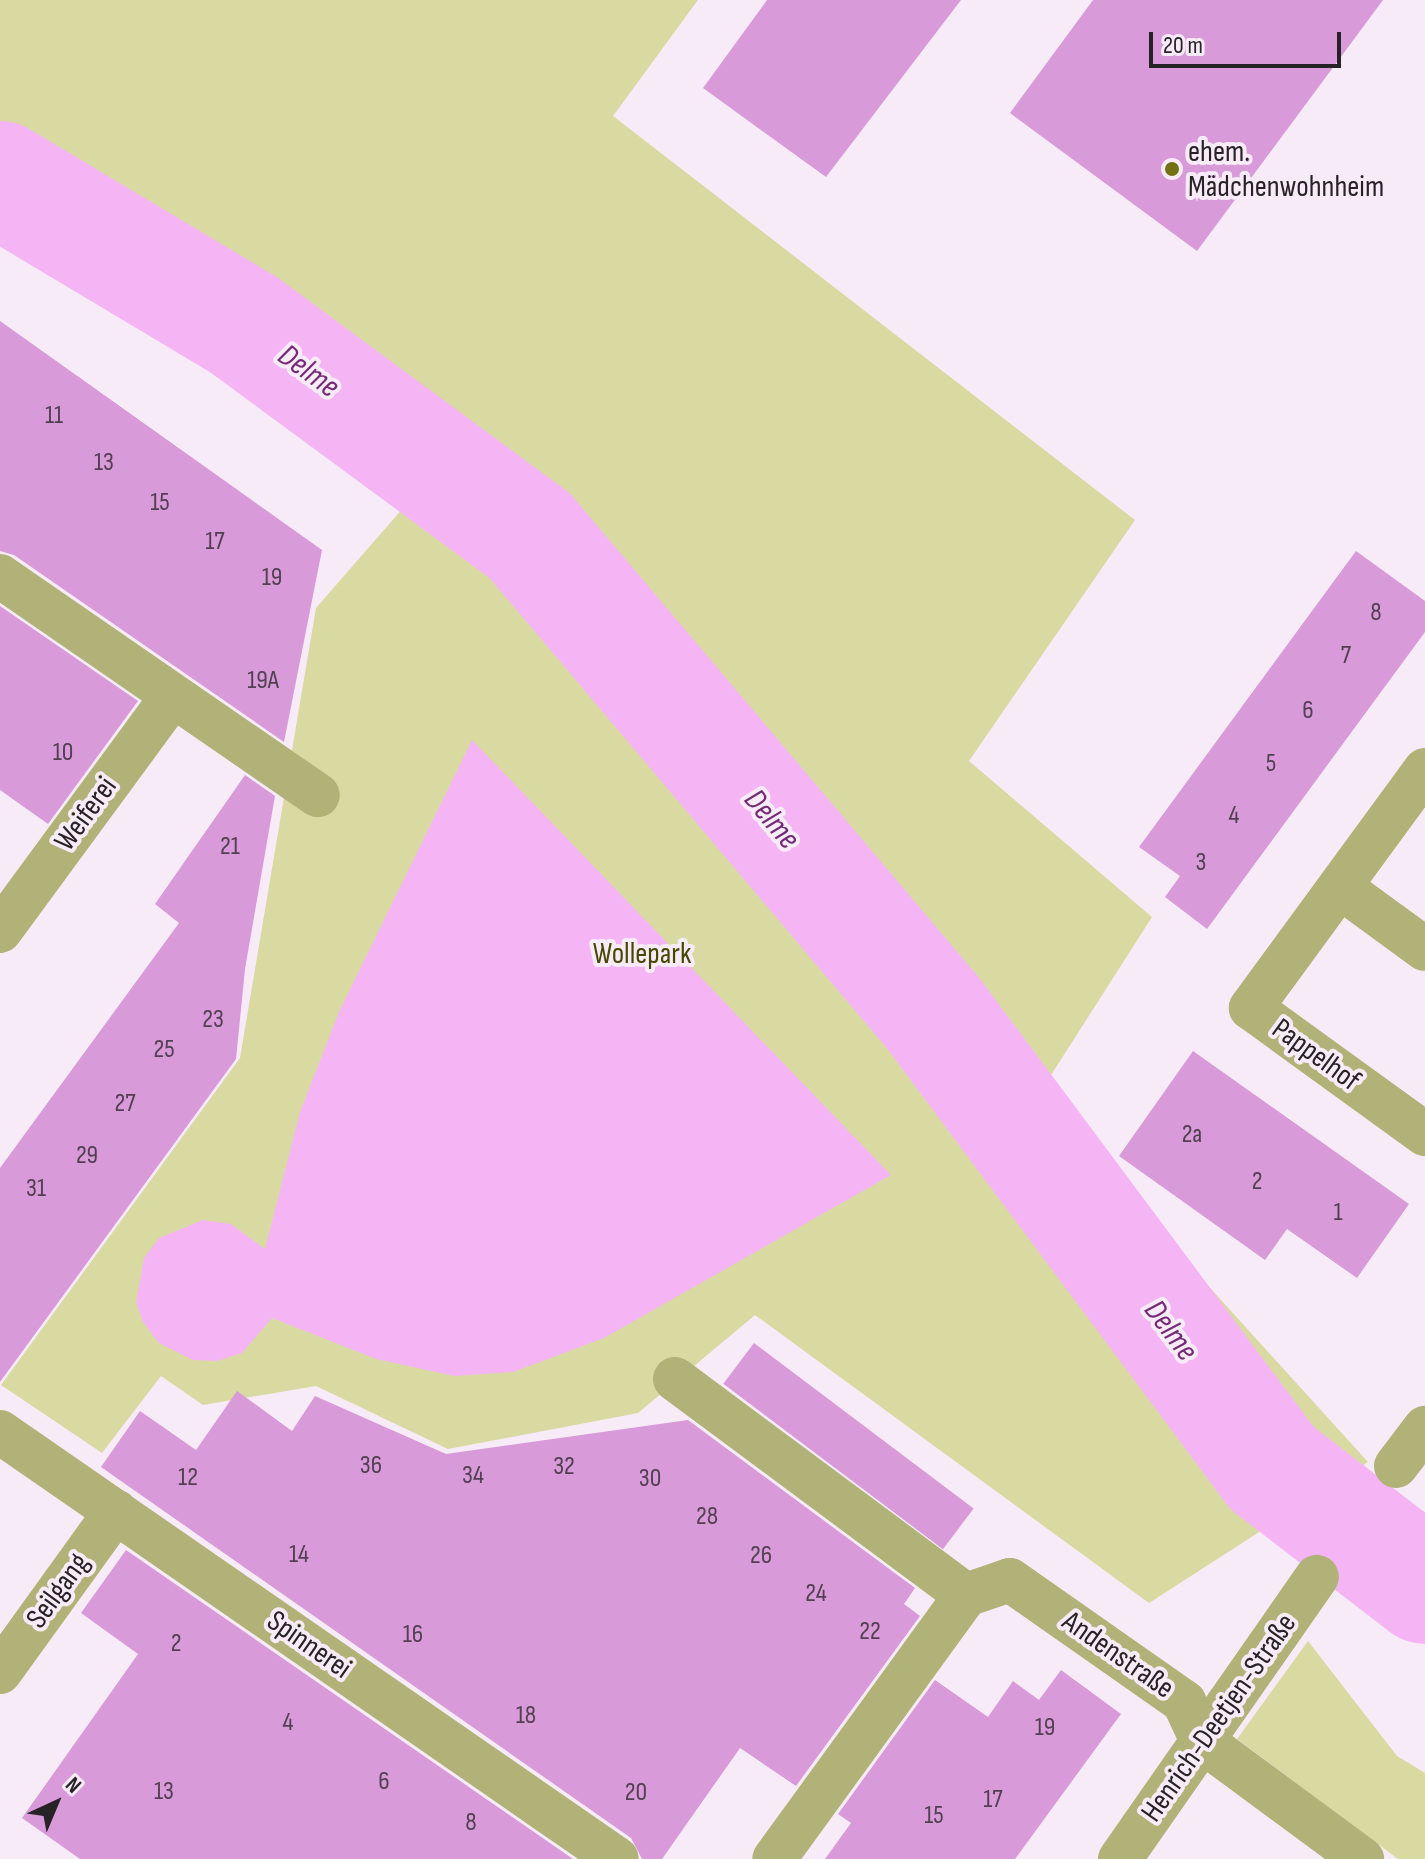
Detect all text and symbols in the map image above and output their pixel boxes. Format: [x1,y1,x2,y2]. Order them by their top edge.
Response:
scale bar [1153,16,1345,66]
text: 20 m [1163,31,1203,60]
place label: ehem. Mädchenwohnheim [1188,134,1384,204]
marker: ehem. Mädchenwohnheim [1163,160,1181,178]
water label: Delme [270,337,346,407]
house number: 11 [45,400,63,432]
house number: 13 [94,447,114,479]
house number: 15 [150,487,170,519]
house number: 17 [205,526,225,558]
house number: 19 [262,562,282,594]
house number: 8 [1370,597,1382,629]
house number: 7 [1341,640,1351,672]
house number: 19A [247,665,279,697]
house number: 6 [1302,695,1314,727]
house number: 10 [53,737,73,769]
house number: 5 [1266,748,1276,780]
street label: Weiferei [47,770,125,858]
water label: Delme [735,782,807,858]
house number: 4 [1229,800,1239,832]
house number: 21 [220,831,240,863]
house number: 3 [1196,847,1206,879]
park label: Wollepark [593,936,691,972]
house number: 23 [202,1004,224,1036]
street label: Pappelhof [1265,1011,1367,1099]
house number: 25 [153,1034,175,1066]
house number: 27 [114,1088,136,1120]
house number: 2a [1182,1119,1202,1151]
house number: 29 [76,1140,98,1172]
house number: 2 [1252,1166,1262,1198]
house number: 31 [26,1173,46,1205]
house number: 1 [1333,1197,1343,1229]
water label: Delme [1135,1293,1205,1369]
house number: 36 [360,1450,382,1482]
house number: 32 [553,1451,575,1483]
house number: 34 [462,1460,484,1492]
house number: 12 [178,1462,198,1494]
house number: 30 [639,1463,661,1495]
house number: 28 [696,1501,718,1533]
house number: 14 [289,1539,309,1571]
house number: 26 [750,1540,772,1572]
street label: Seilgang [19,1546,97,1636]
house number: 24 [805,1578,827,1610]
street label: Spinnerei [260,1603,358,1687]
street label: Andenstraße [1055,1604,1181,1706]
street label: Henrich-Deetjen-Straße [1134,1607,1304,1829]
house number: 22 [859,1616,881,1648]
house number: 16 [403,1619,423,1651]
house number: 2 [171,1628,181,1660]
house number: 18 [516,1700,536,1732]
house number: 4 [283,1707,293,1739]
house number: 19 [1035,1712,1055,1744]
north arrow [16,1763,96,1843]
house number: 6 [378,1766,390,1798]
text: N [59,1772,87,1799]
house number: 13 [154,1776,174,1808]
house number: 20 [625,1777,647,1809]
house number: 17 [983,1784,1003,1816]
house number: 15 [924,1800,944,1832]
house number: 8 [465,1807,477,1839]

